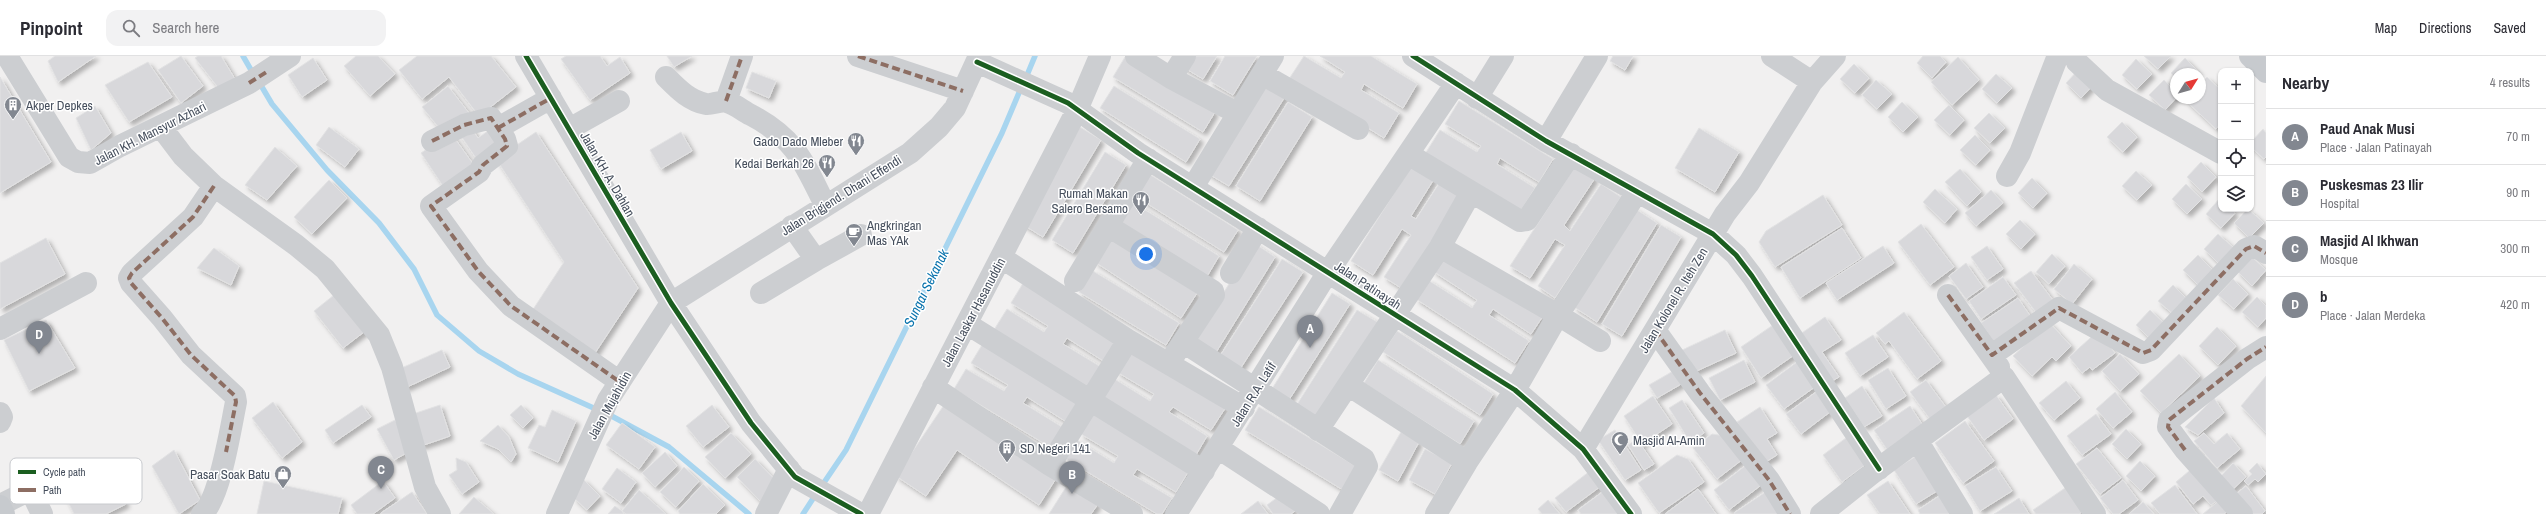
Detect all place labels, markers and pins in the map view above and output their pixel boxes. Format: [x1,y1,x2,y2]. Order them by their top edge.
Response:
building icon: Akper Depkes [3,95,23,120]
place label: Akper Depkes [25,97,93,114]
restaurant icon: Gado Dado Mleber [846,131,866,156]
place label: Gado Dado Mleber [753,133,843,150]
restaurant icon: Kedai Berkah 26 [817,153,837,178]
place label: Kedai Berkah 26 [735,155,814,172]
place label: Rumah Makan Salero Bersamo [1052,185,1128,217]
restaurant icon: Rumah Makan Salero Bersamo [1131,190,1151,215]
place label: Angkringan Mas YAk [866,217,922,249]
cafe icon: Angkringan Mas YAk [844,222,864,247]
pin: A [1297,315,1323,348]
pin: D [26,321,52,354]
mosque icon: Masjid Al-Amin [1610,430,1630,455]
place label: Masjid Al-Amin [1633,432,1705,449]
building icon: SD Negeri 141 [997,438,1017,463]
place label: SD Negeri 141 [1020,440,1091,457]
pin: C [368,456,394,489]
pin: B [1059,461,1085,494]
shop icon: Pasar Soak Batu [273,464,293,489]
place label: Pasar Soak Batu [190,466,270,483]

